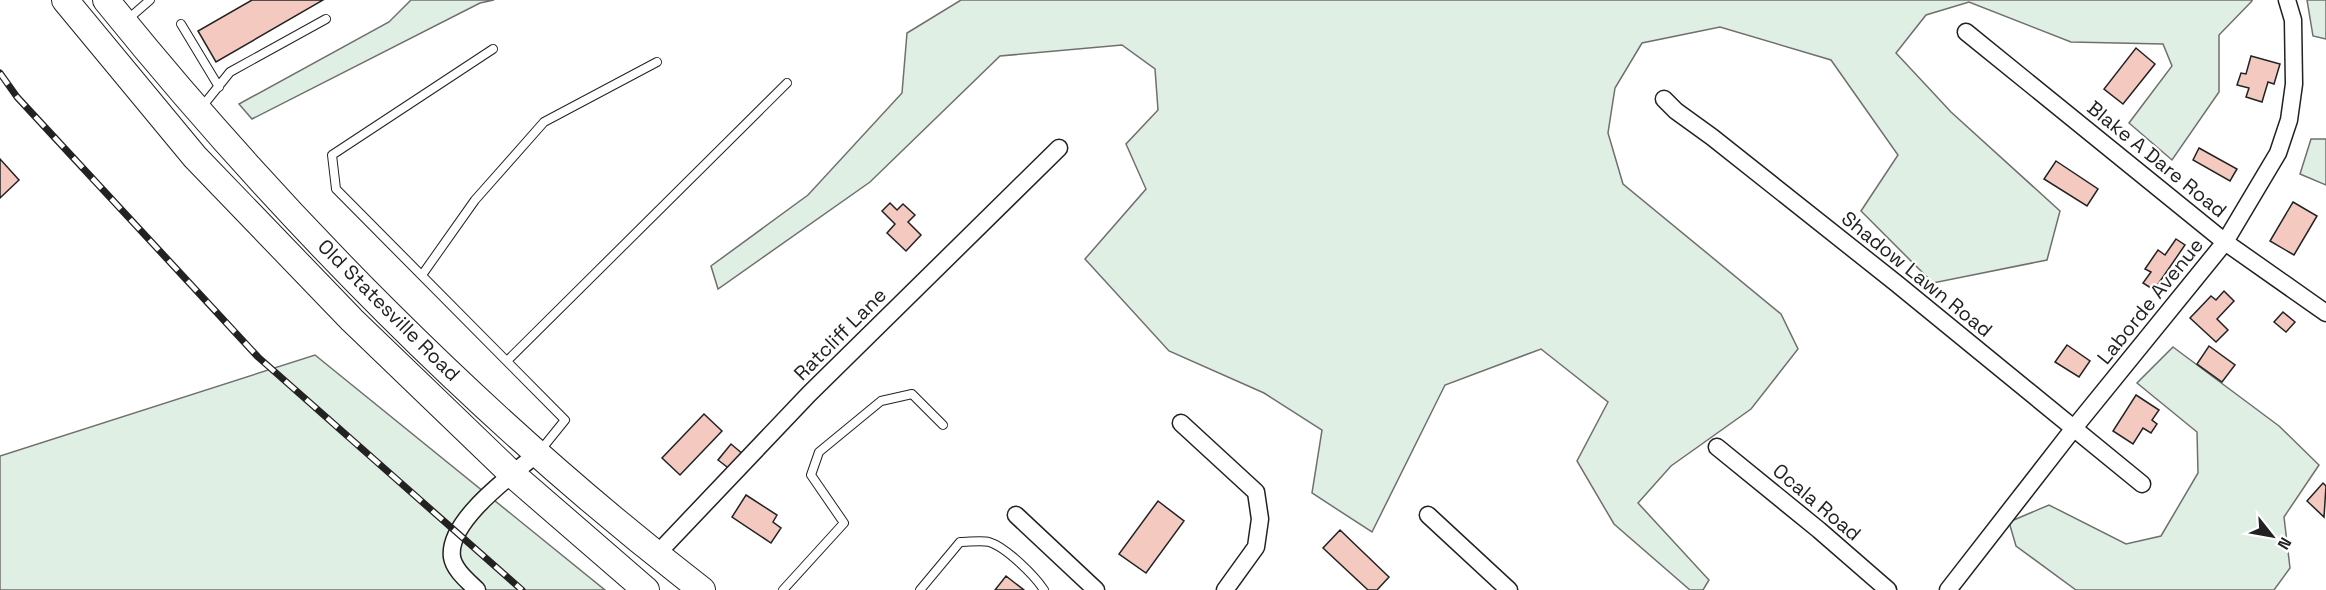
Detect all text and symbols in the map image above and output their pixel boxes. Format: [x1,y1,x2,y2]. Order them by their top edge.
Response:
street label: Blake A Dare Road [2082,95,2232,223]
street label: Shadow Lawn Road [1836,205,1998,343]
street label: Old Statesville Road [312,233,466,387]
street label: Laborde Avenue [2091,233,2209,369]
street label: Ratcliff Lane [788,282,892,386]
street label: Ocala Road [1767,457,1867,547]
north arrow [2242,506,2302,566]
text: N [2273,533,2296,553]

